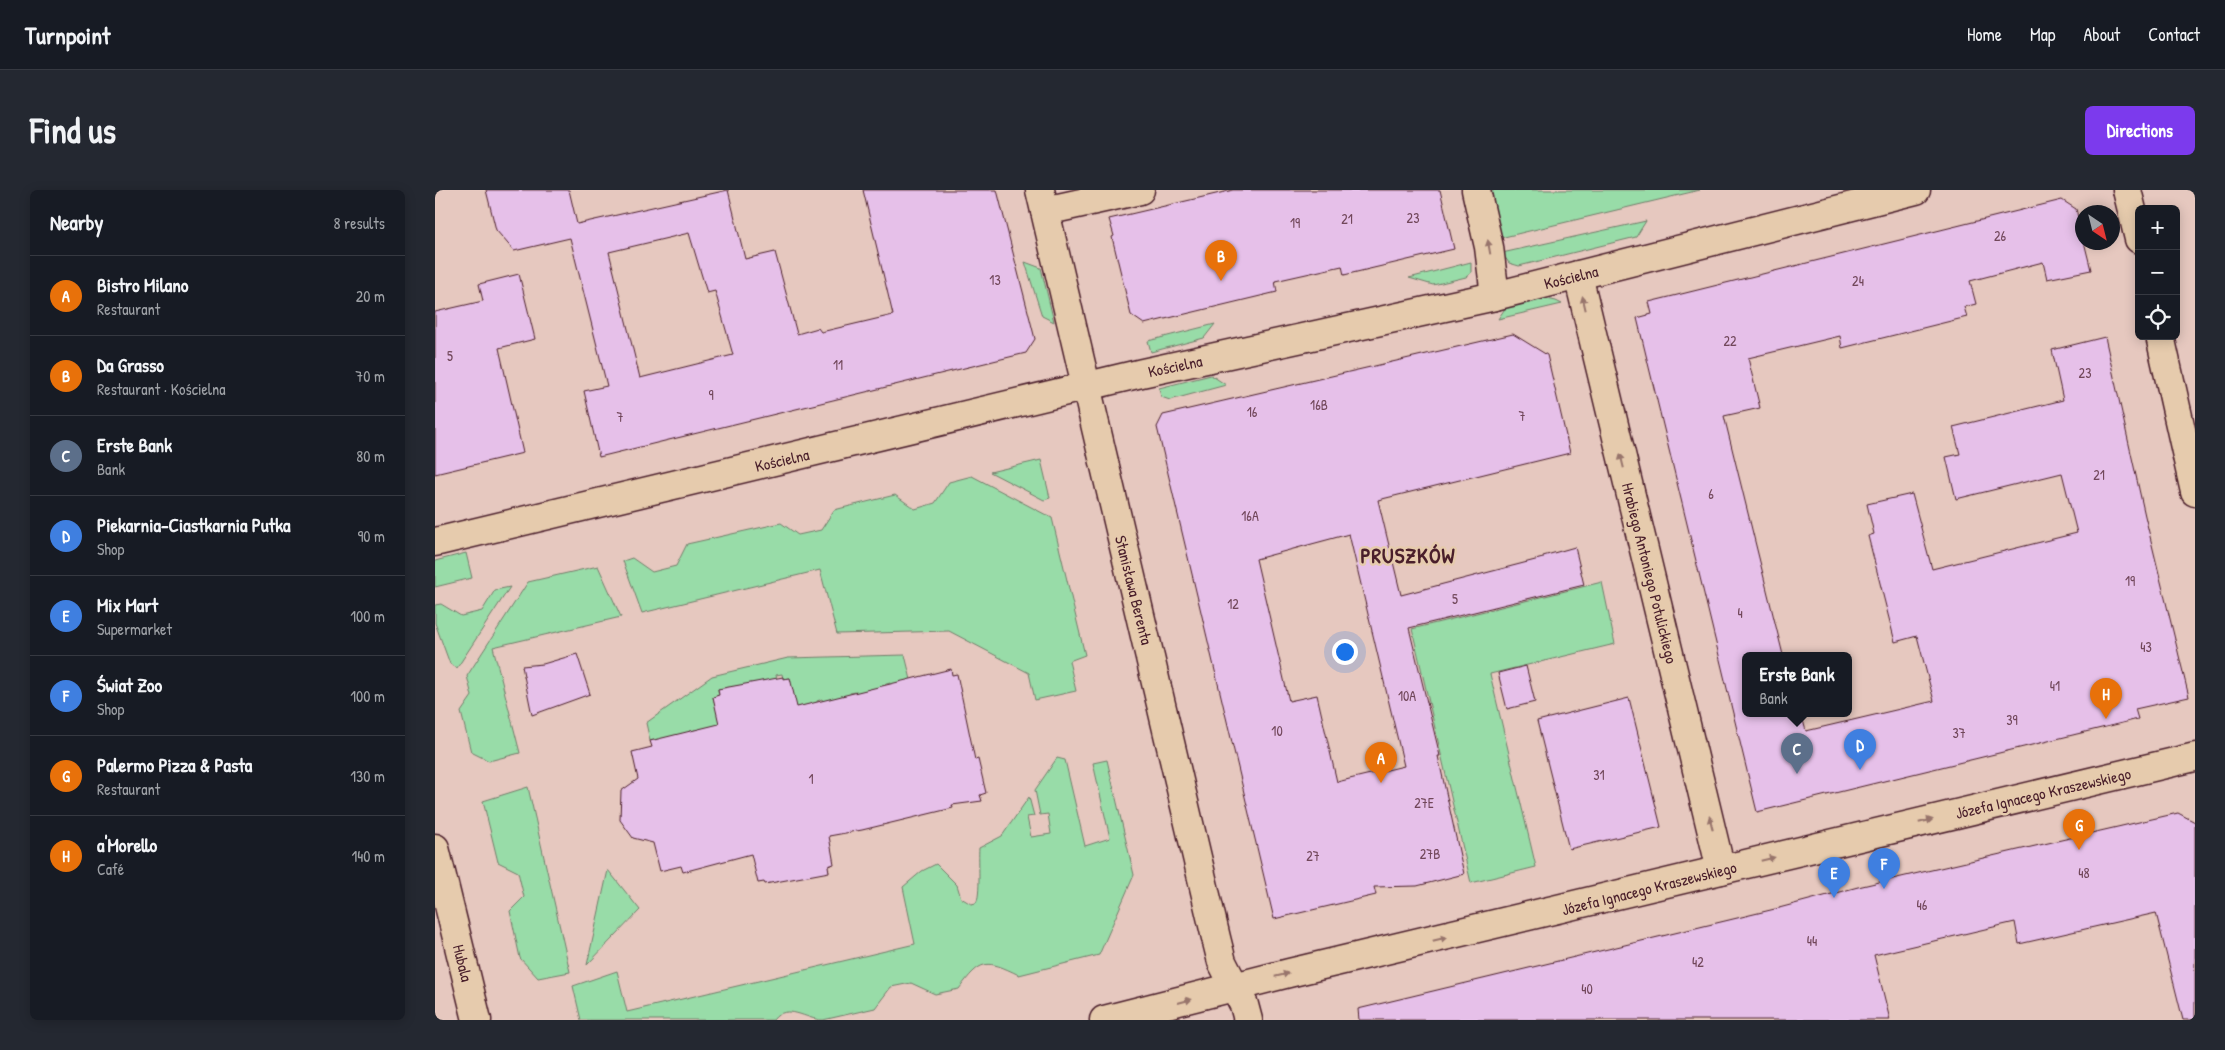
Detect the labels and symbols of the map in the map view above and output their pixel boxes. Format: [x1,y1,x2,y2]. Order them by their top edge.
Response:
north arrow [2075,205,2120,250]
house number: 23 [1407,208,1419,227]
house number: 21 [1341,209,1353,228]
house number: 19 [1290,213,1300,232]
house number: 26 [1994,226,2006,245]
one-way arrow [1484,239,1492,255]
pin: B [1205,240,1237,281]
street label: Kościelna [1542,260,1600,294]
house number: 13 [989,270,1001,289]
house number: 24 [1852,271,1864,290]
one-way arrow [1580,295,1588,310]
house number: 22 [1723,331,1737,350]
house number: 5 [447,346,453,365]
street label: Kościelna [1146,350,1204,382]
house number: 11 [833,355,843,374]
house number: 23 [2079,363,2091,382]
house number: 9 [708,385,714,404]
house number: 16B [1310,395,1328,414]
house number: 16 [1247,402,1258,421]
house number: 7 [1519,406,1526,425]
house number: 7 [617,407,624,426]
street label: Kościelna [753,443,811,477]
one-way arrow [1618,453,1626,468]
house number: 21 [2093,465,2105,484]
street label: Hrabiego Antoniego Potulickiego [1617,480,1683,666]
house number: 6 [1708,484,1714,503]
house number: 16A [1241,506,1259,525]
street label: Stanisława Berenta [1110,533,1158,647]
district label: PRUSZKÓW [1360,541,1456,570]
house number: 19 [2125,571,2135,590]
house number: 5 [1452,589,1458,608]
house number: 12 [1227,594,1239,613]
house number: 4 [1737,603,1743,622]
house number: 43 [2140,637,2152,656]
your location [1332,639,1358,665]
house number: 41 [2050,676,2060,695]
pin: H [2090,678,2122,719]
house number: 10A [1398,686,1416,705]
house number: 39 [2006,710,2018,729]
house number: 10 [1271,721,1283,740]
house number: 37 [1952,723,1966,742]
pin: D [1844,729,1876,770]
pin: C [1781,733,1813,774]
pin: A [1365,742,1397,783]
street label: Józefa Ignacego Kraszewskiego [1953,762,2133,824]
house number: 31 [1593,765,1605,784]
house number: 1 [808,769,814,788]
house number: 27E [1414,793,1434,812]
pin: G [2063,809,2095,850]
one-way arrow [1706,815,1714,830]
one-way arrow [1919,817,1934,825]
house number: 27B [1420,844,1440,863]
house number: 27 [1306,846,1320,865]
pin: F [1868,848,1900,889]
street label: Józefa Ignacego Kraszewskiego [1559,855,1739,920]
one-way arrow [1761,855,1776,863]
pin: E [1818,857,1850,898]
house number: 48 [2078,863,2090,882]
house number: 46 [1917,895,1928,914]
house number: 44 [1807,931,1817,950]
one-way arrow [1433,934,1449,942]
street label: Hubala [448,942,478,984]
house number: 42 [1692,952,1704,971]
one-way arrow [1275,971,1290,979]
house number: 40 [1581,979,1593,998]
one-way arrow [1178,997,1193,1005]

